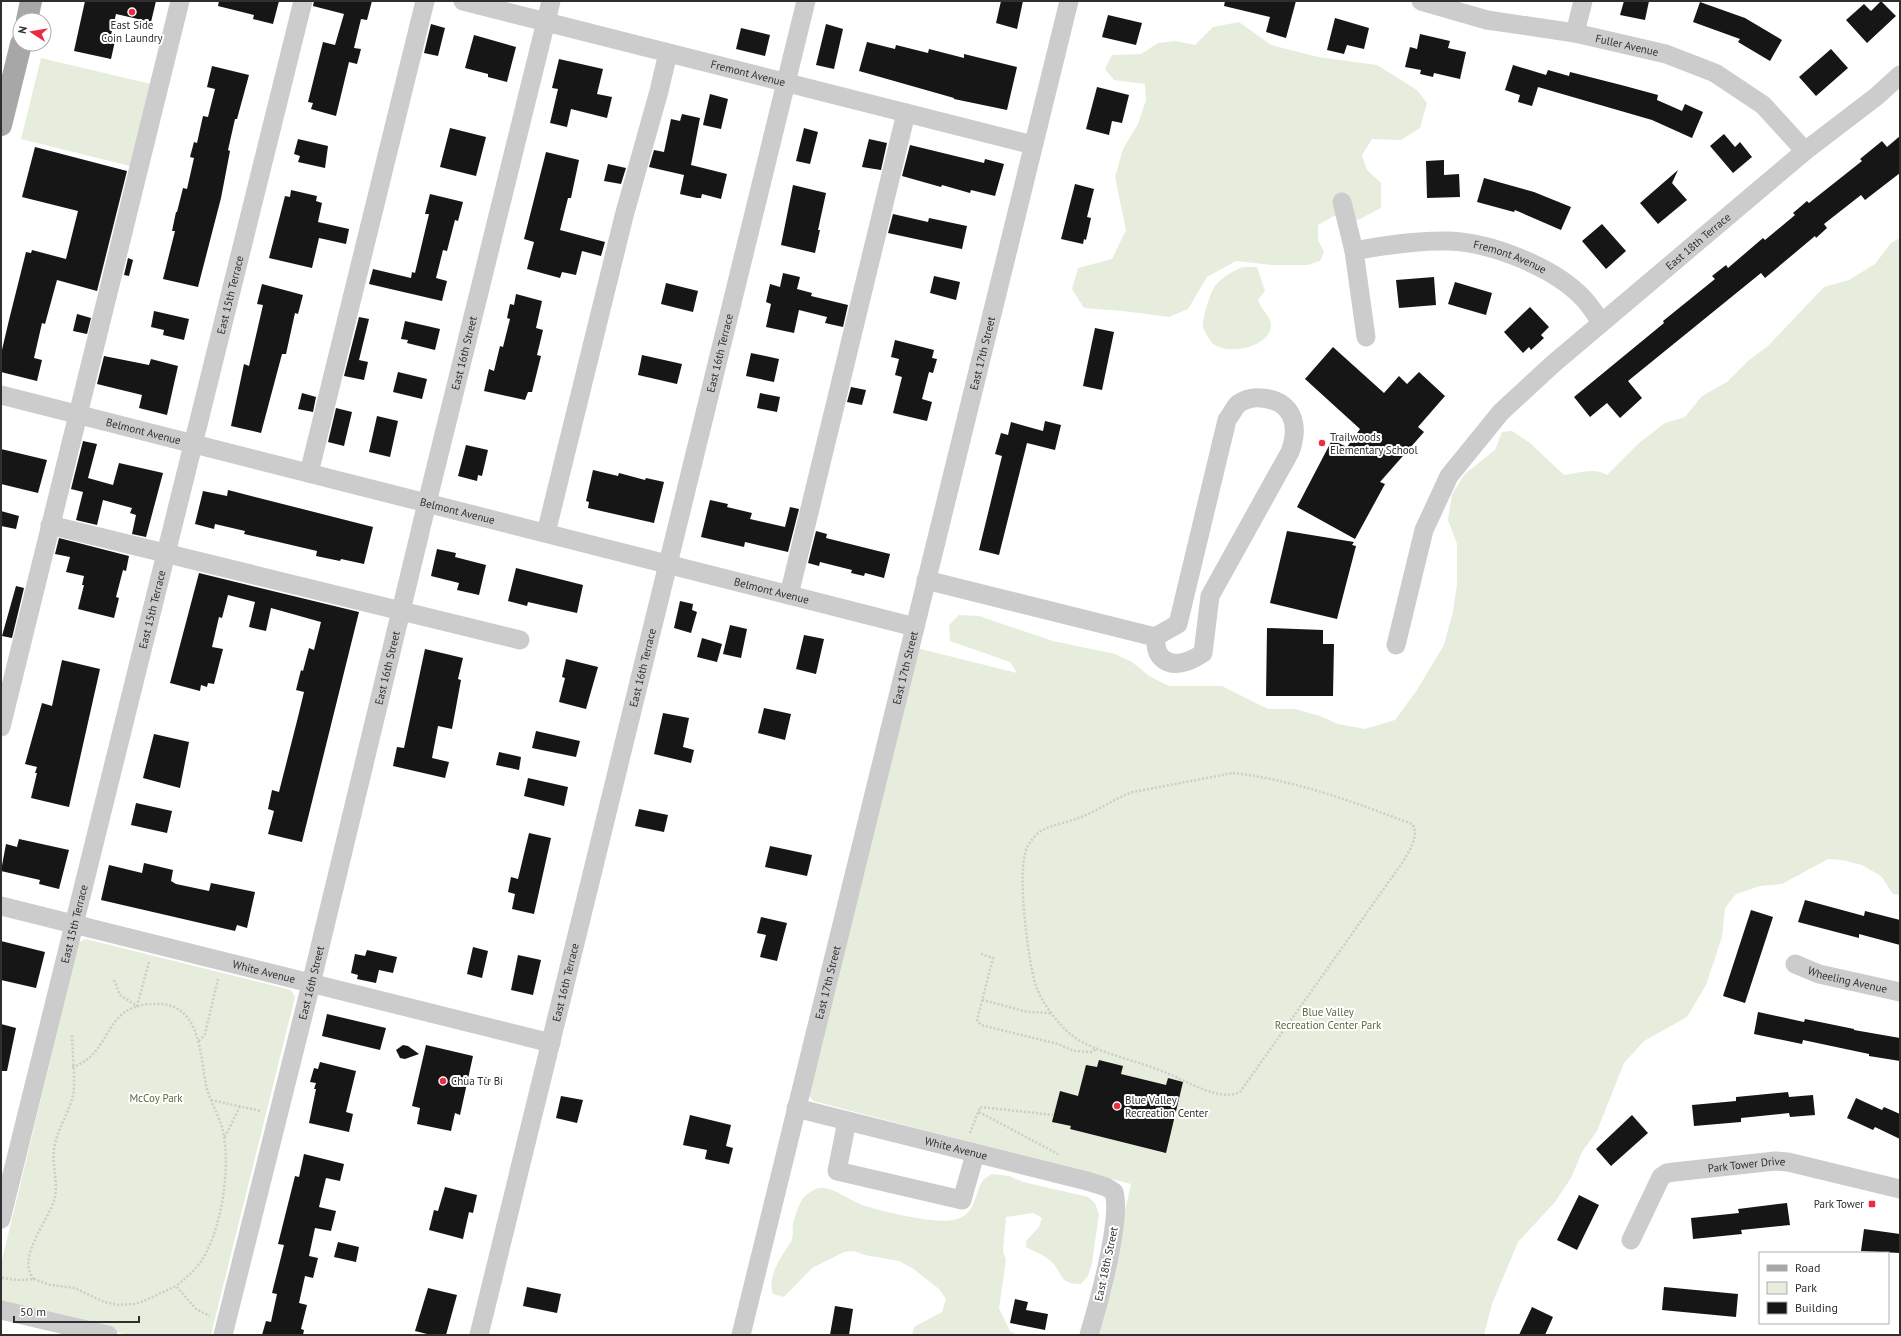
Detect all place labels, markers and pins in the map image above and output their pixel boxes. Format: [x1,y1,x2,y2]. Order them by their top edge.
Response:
marker: East Side Coin Laundry [127,7,137,17]
place label: East Side Coin Laundry [101,18,164,45]
place label: Trailwoods Elementary School [1330,430,1418,457]
marker: Trailwoods Elementary School [1317,438,1327,448]
place label: Chùa Từ Bi [451,1074,503,1088]
marker: Chùa Từ Bi [438,1076,448,1086]
place label: Blue Valley Recreation Center [1125,1093,1208,1120]
marker: Blue Valley Recreation Center [1112,1101,1122,1111]
place label: Park Tower [1814,1197,1864,1211]
marker: Park Tower [1867,1199,1877,1209]

